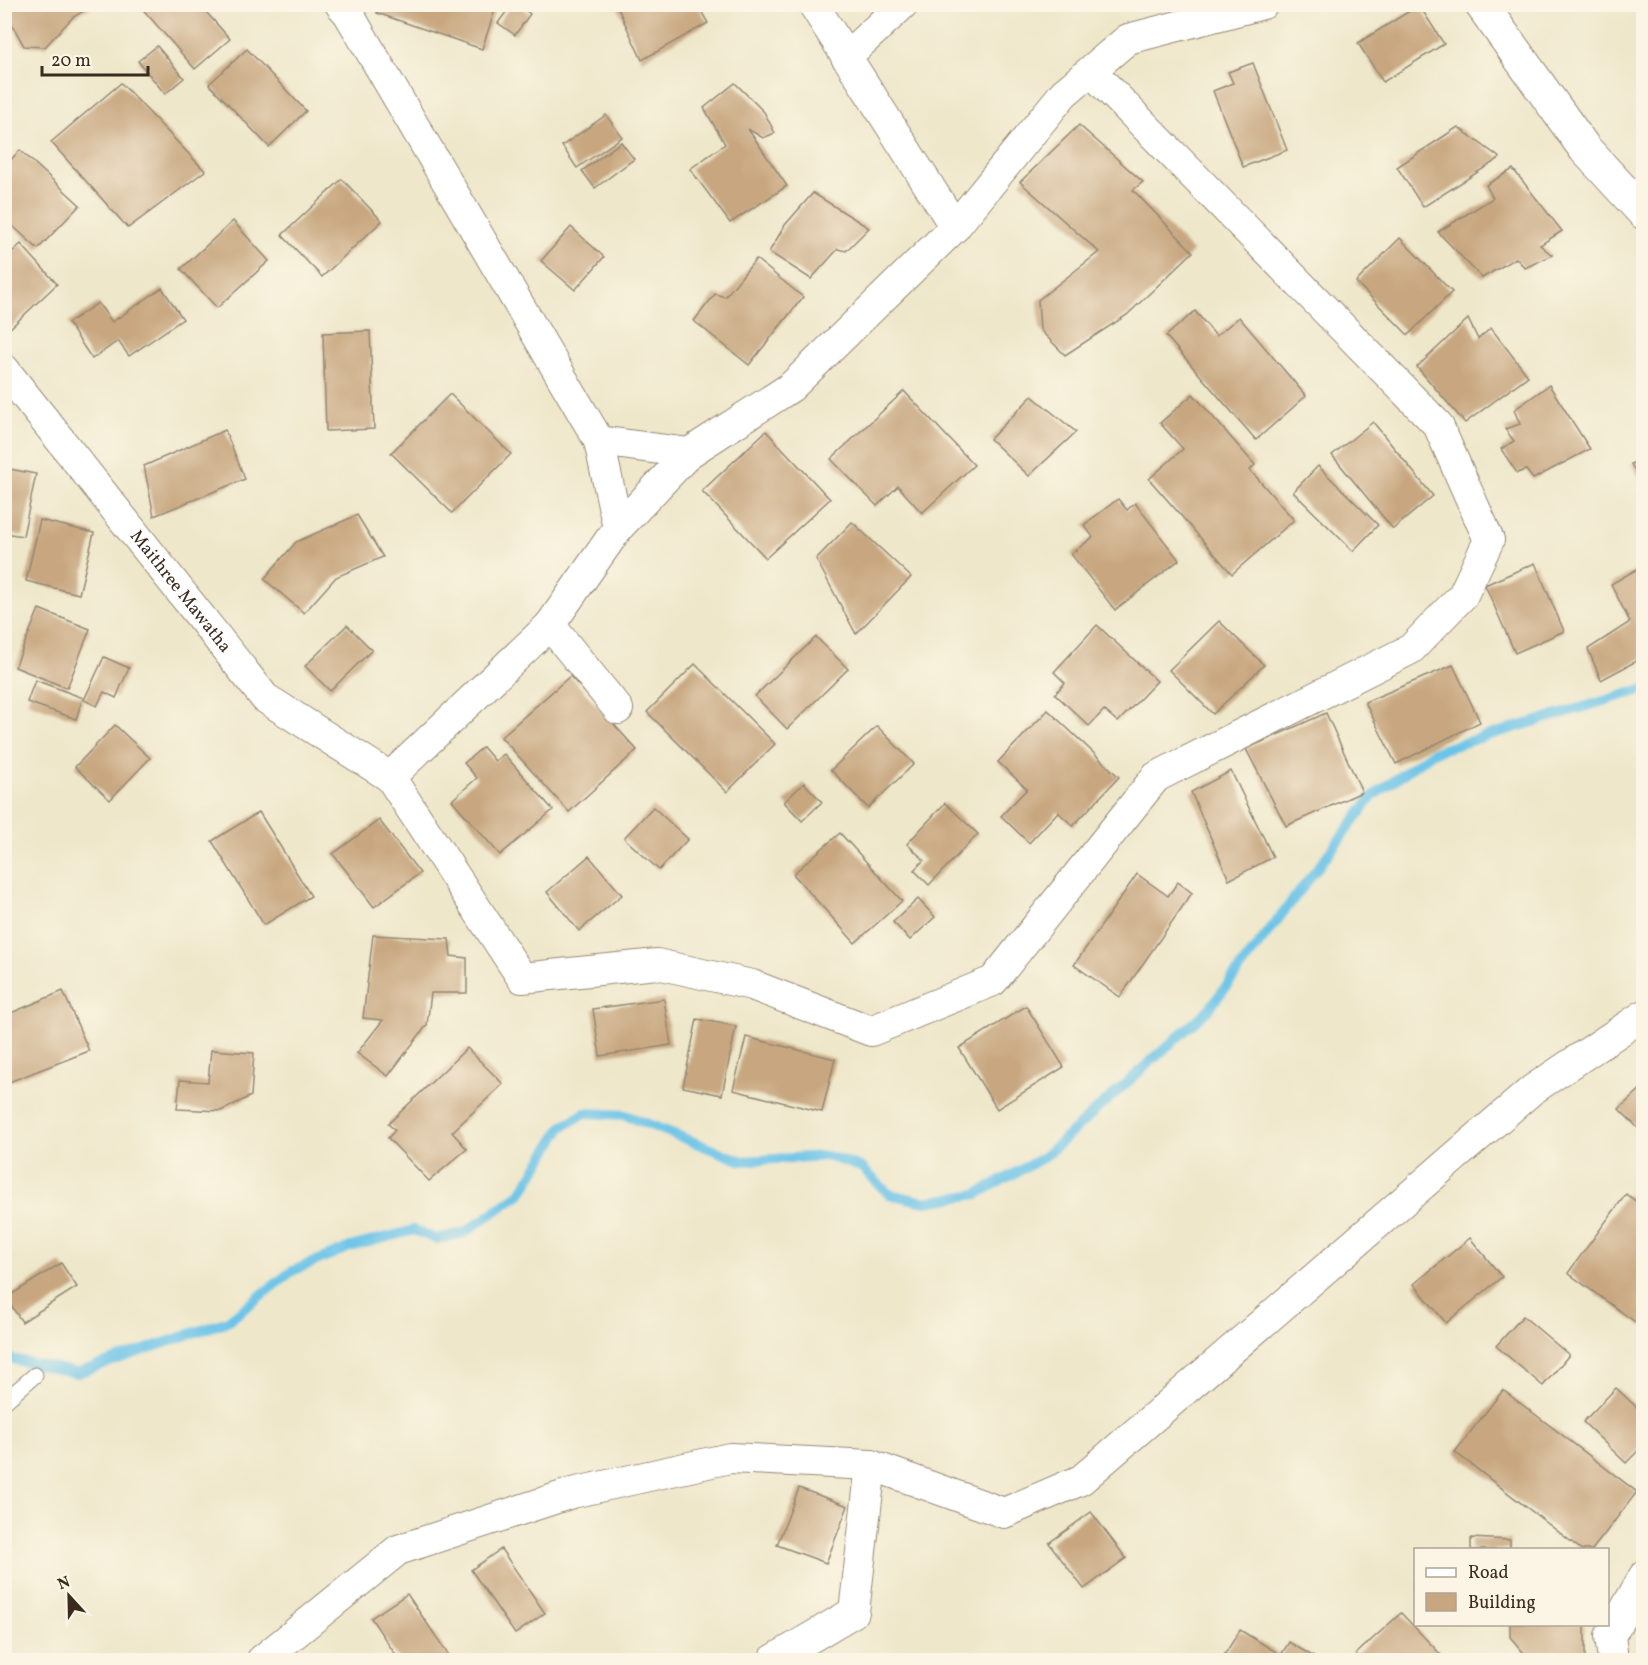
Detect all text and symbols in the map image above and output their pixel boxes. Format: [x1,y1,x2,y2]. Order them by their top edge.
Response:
scale bar [42,39,148,77]
text: 20 m [51,49,91,74]
street label: Maithree Mawatha [124,525,237,658]
legend [1414,1548,1609,1626]
text: Road [1468,1561,1509,1586]
north arrow [39,1566,99,1626]
text: N [55,1571,74,1596]
text: Building [1468,1591,1536,1616]

